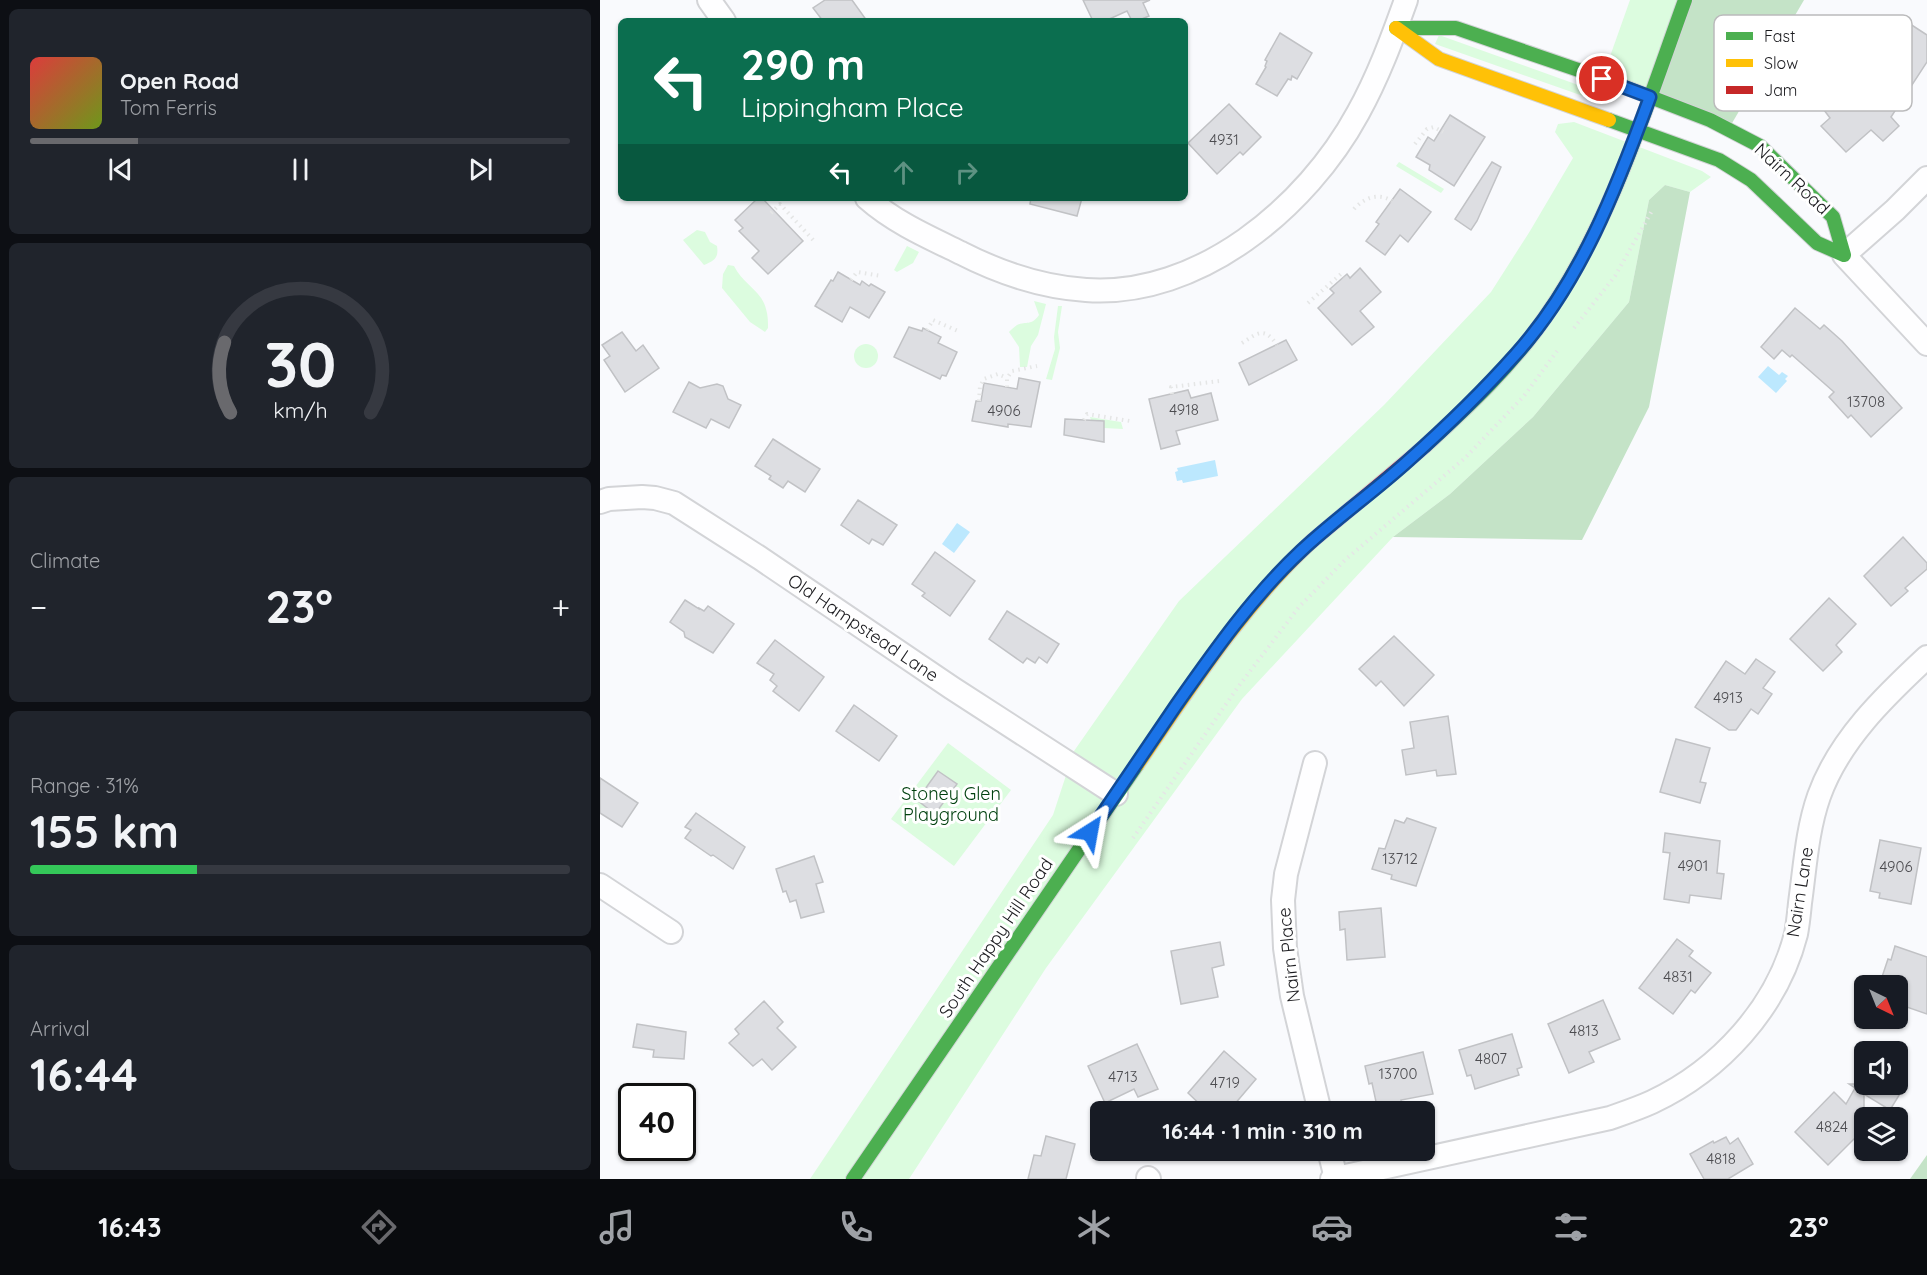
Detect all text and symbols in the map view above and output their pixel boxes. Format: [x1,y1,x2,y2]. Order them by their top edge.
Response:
legend [1714,15,1912,111]
text: Fast [1764,26,1795,46]
text: 290 m [741,38,865,91]
icon: left [642,42,720,120]
pin [1576,53,1627,104]
text: Slow [1764,53,1798,73]
icon: arrive [1585,62,1618,95]
text: Open Road [120,67,239,95]
text: Jam [1764,80,1797,100]
text: Lippingham Place [741,90,964,124]
text: Tom Ferris [120,95,217,120]
house number: 4931 [1209,130,1239,149]
street label: Nairn Road [1750,138,1835,219]
icon: previous [104,153,137,186]
icon: pause [284,153,317,186]
icon: next [464,153,497,186]
icon: left [824,156,857,189]
icon: ahead [887,156,920,189]
icon: right [950,156,983,189]
text: 30 [264,325,336,403]
house number: 13708 [1847,392,1885,411]
text: km/h [273,397,327,423]
house number: 4918 [1169,400,1199,419]
house number: 4906 [988,401,1020,420]
text: Climate [30,548,100,573]
street label: Old Hampstead Lane [783,568,943,687]
text: 23° [266,578,333,634]
text: − [30,586,47,627]
text: + [551,586,570,627]
house number: 4913 [1713,688,1743,707]
text: Range · 31% [30,773,139,798]
park label: Stoney Glen Playground [901,782,1001,826]
position arrow [1058,800,1122,864]
text: 155 km [30,803,179,859]
street label: Nairn Lane [1781,845,1818,939]
house number: 13712 [1382,849,1418,868]
street label: South Happy Hill Road [933,853,1058,1022]
house number: 4901 [1678,856,1708,875]
house number: 4906 [1880,857,1912,876]
street label: Nairn Place [1272,906,1305,1004]
house number: 4831 [1663,967,1693,986]
north arrow [1854,975,1908,1029]
map controls [1854,975,1908,1161]
text: Arrival [30,1016,90,1041]
house number: 4813 [1569,1021,1599,1040]
button: sound [1854,1041,1908,1095]
text: 16:44 [30,1046,138,1102]
house number: 4807 [1475,1049,1507,1068]
house number: 13700 [1379,1064,1418,1083]
house number: 4713 [1108,1067,1138,1086]
house number: 4719 [1210,1073,1240,1092]
speed limit sign: 40 [618,1083,696,1161]
button: layers [1854,1107,1908,1161]
text: 16:44 · 1 min · 310 m [1162,1117,1363,1145]
house number: 4824 [1816,1117,1848,1136]
house number: 4818 [1706,1149,1736,1168]
icon: directions [358,1206,400,1248]
icon: music [596,1206,638,1248]
icon: phone [835,1206,877,1248]
icon: climate [1073,1206,1115,1248]
icon: car [1311,1206,1353,1248]
icon: filters [1550,1206,1592,1248]
text: 16:43 [98,1210,161,1244]
text: 23° [1788,1210,1829,1244]

